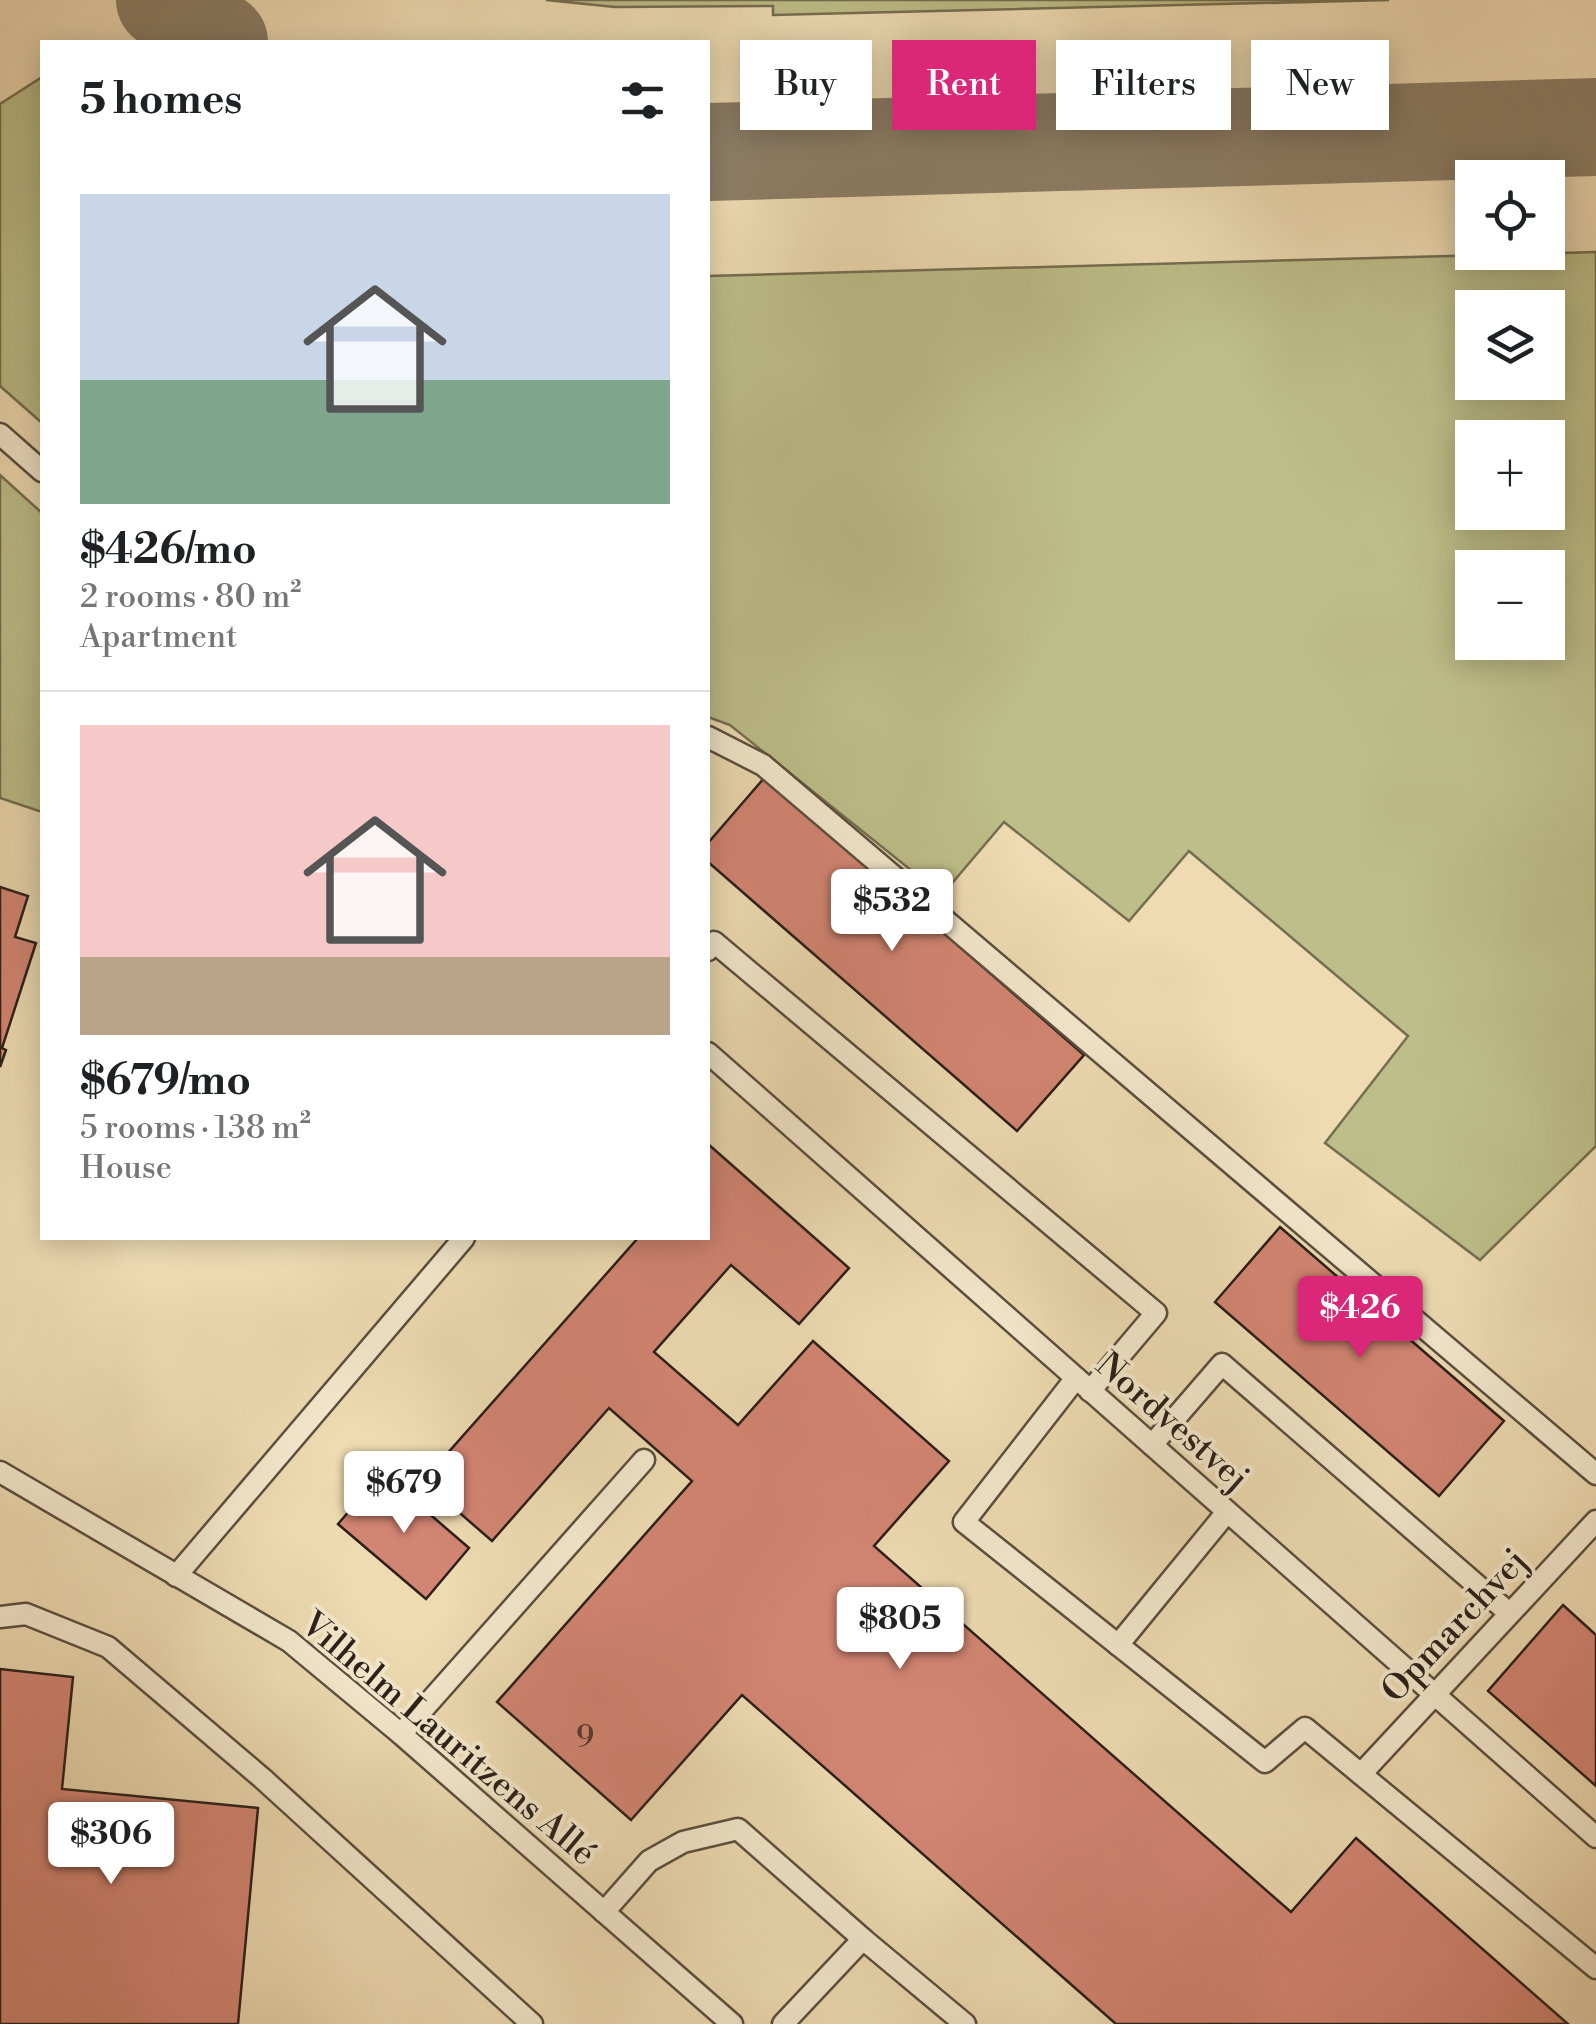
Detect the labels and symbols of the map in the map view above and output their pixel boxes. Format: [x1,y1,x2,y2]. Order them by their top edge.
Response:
pin: $532 [833,869,951,954]
pin: $426 [1301,1276,1419,1361]
street label: Nordvestvej [1087,1344,1257,1500]
pin: $679 [345,1451,463,1536]
street label: Opmarchvej [1373,1540,1537,1712]
pin: $805 [841,1587,959,1672]
street label: Vilhelm Lauritzens Allé [291,1602,604,1875]
house number: 9 [576,1718,594,1756]
pin: $306 [52,1802,170,1887]

